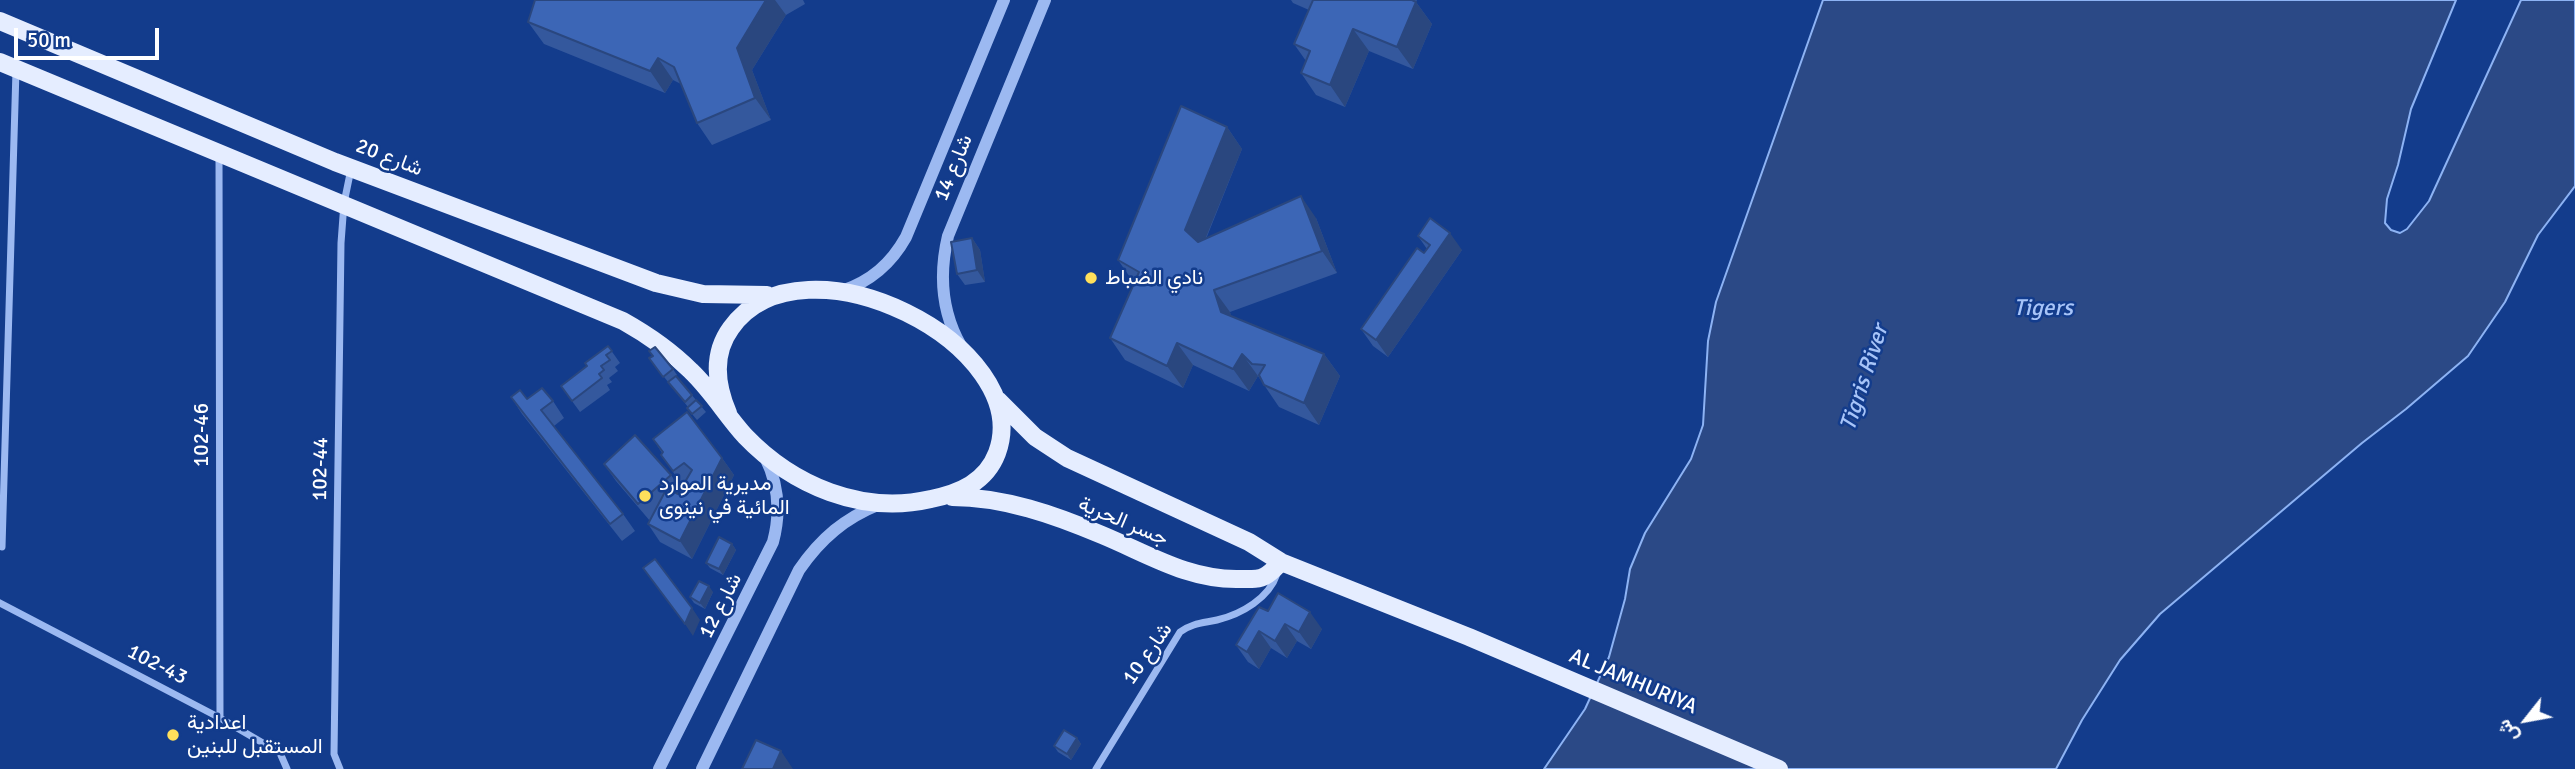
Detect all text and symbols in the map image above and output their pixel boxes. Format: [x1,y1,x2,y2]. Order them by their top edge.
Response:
scale bar [18,14,163,58]
text: 50 m [27,27,71,53]
street label: شارع 14 [929,131,979,205]
street label: شارع 20 [352,134,426,182]
place label: نادي الضباط [1105,265,1203,291]
marker: نادي الضباط [1083,270,1099,286]
water label: Tigers [2013,295,2073,323]
water label: Tigris River [1835,321,1895,435]
street label: 102-46 [189,403,215,467]
street label: 102-44 [308,437,334,501]
place label: مديرية الموارد المائية في نينوى [659,471,790,521]
marker: مديرية الموارد المائية في نينوى [637,488,653,504]
street label: جسر الحرية [1074,492,1172,552]
street label: شارع 12 [694,569,748,643]
street label: شارع 10 [1118,618,1178,690]
street label: 102-43 [123,639,191,691]
street label: AL JAMHURIYA [1565,644,1701,720]
north arrow [2491,685,2561,755]
place label: اعدادية المستقبل للبنين [187,710,323,760]
text: ش [2492,715,2524,747]
marker: اعدادية المستقبل للبنين [165,727,181,743]

